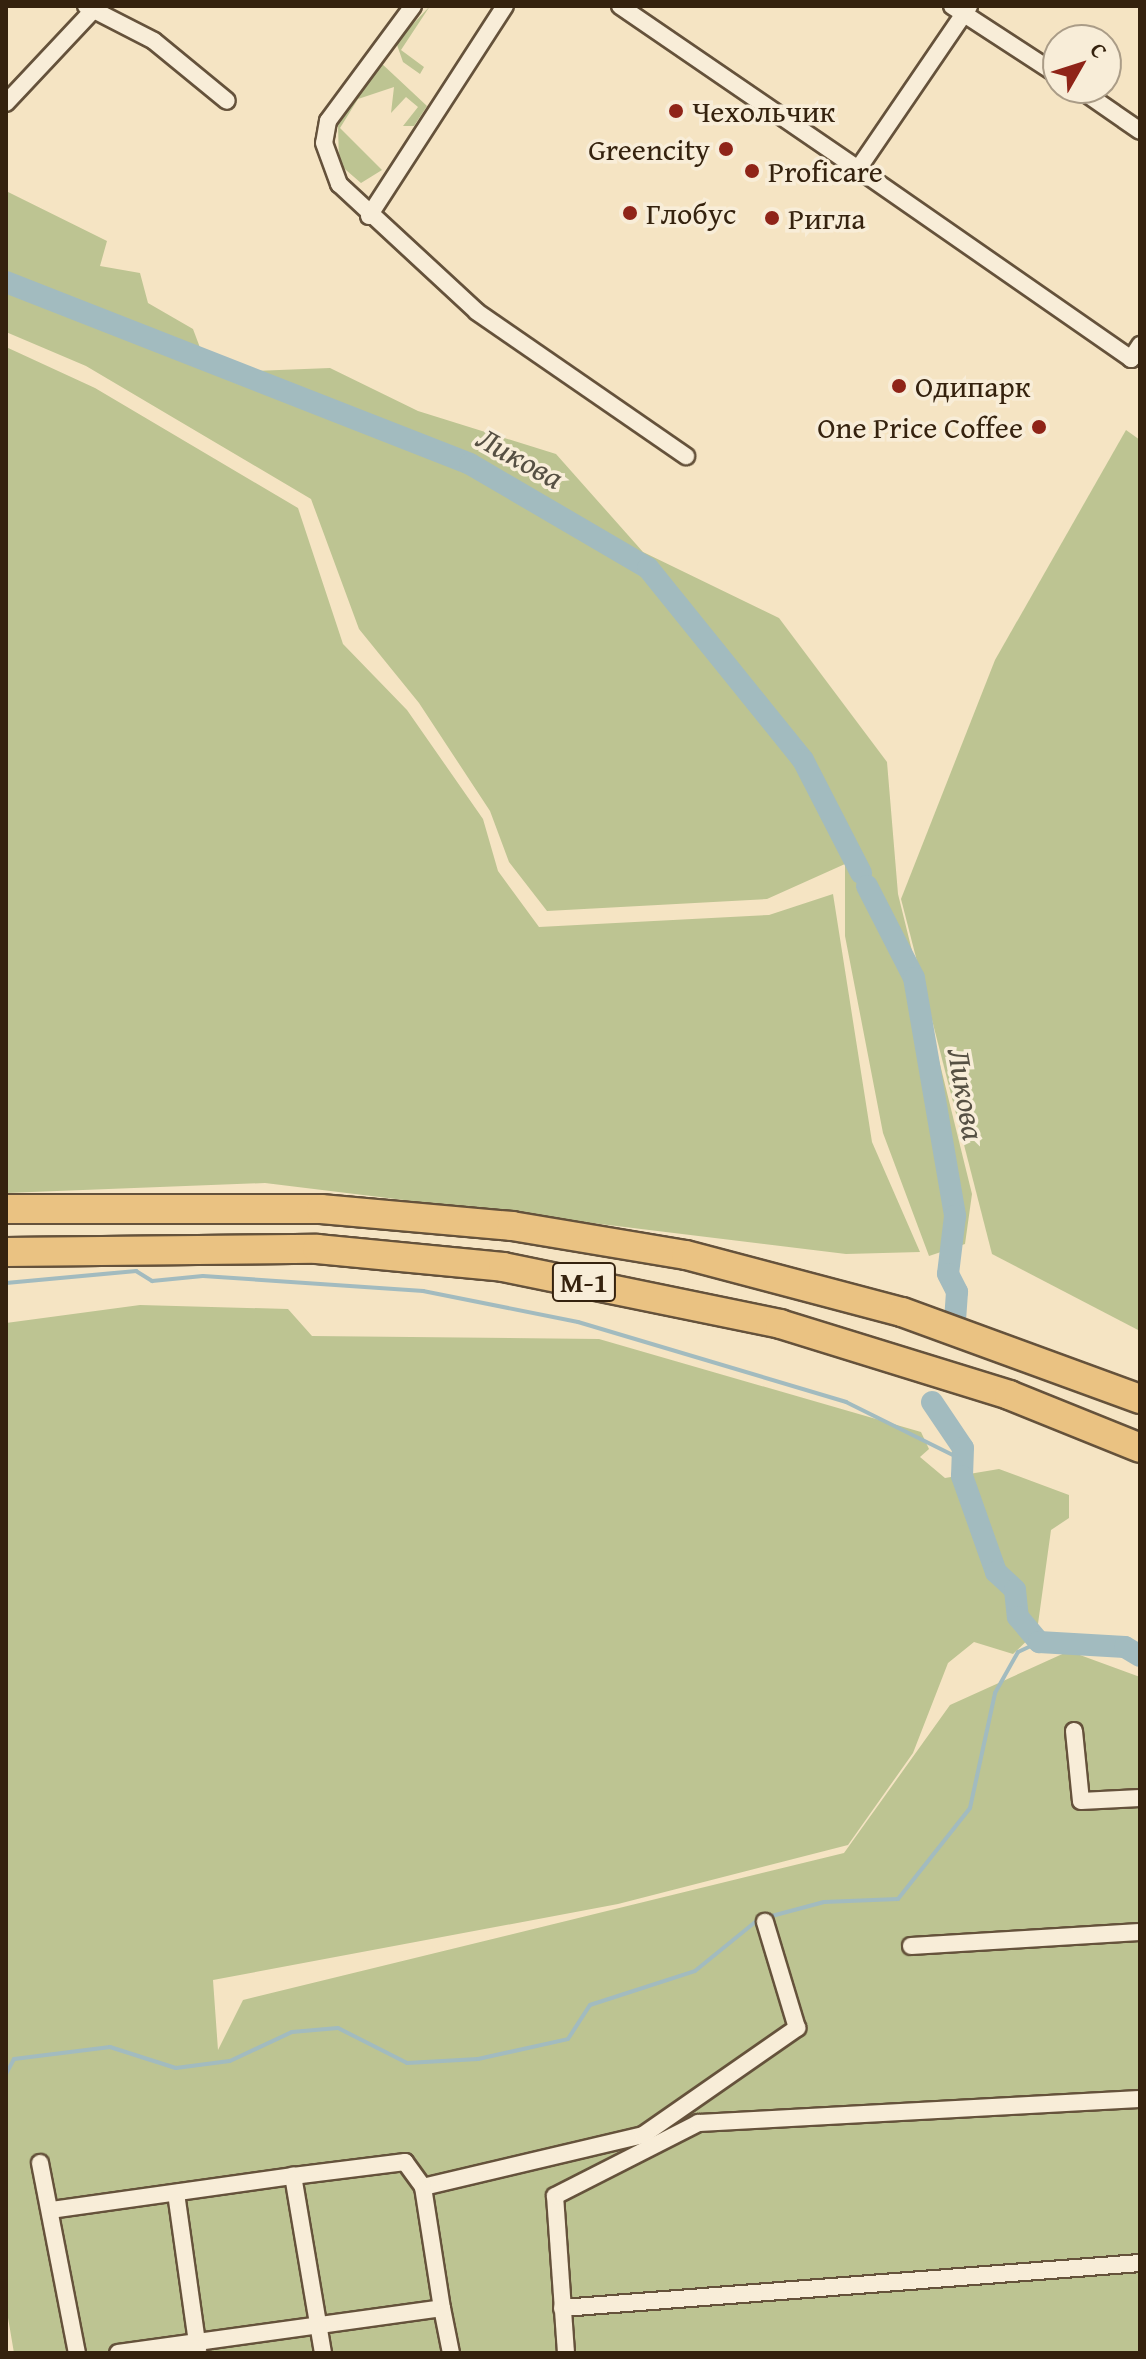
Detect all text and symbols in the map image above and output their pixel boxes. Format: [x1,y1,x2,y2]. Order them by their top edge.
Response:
north arrow [1042,24,1122,104]
text: С [1083,35,1115,65]
place label: Чехольчик [692,93,835,129]
marker: Чехольчик [667,102,685,120]
place label: Greencity [588,131,710,167]
marker: Greencity [717,140,735,158]
place label: Proficare [768,153,883,189]
marker: Proficare [743,162,761,180]
place label: Глобус [646,195,736,231]
place label: Ригла [788,200,865,236]
marker: Глобус [621,204,639,222]
marker: Ригла [763,209,781,227]
place label: Одипарк [915,368,1030,404]
marker: Одипарк [890,377,908,395]
place label: One Price Coffee [817,409,1023,445]
marker: One Price Coffee [1030,418,1048,436]
water label: Ликова [470,419,570,497]
water label: Ликова [939,1045,993,1143]
road number: М-1 [550,1258,618,1306]

